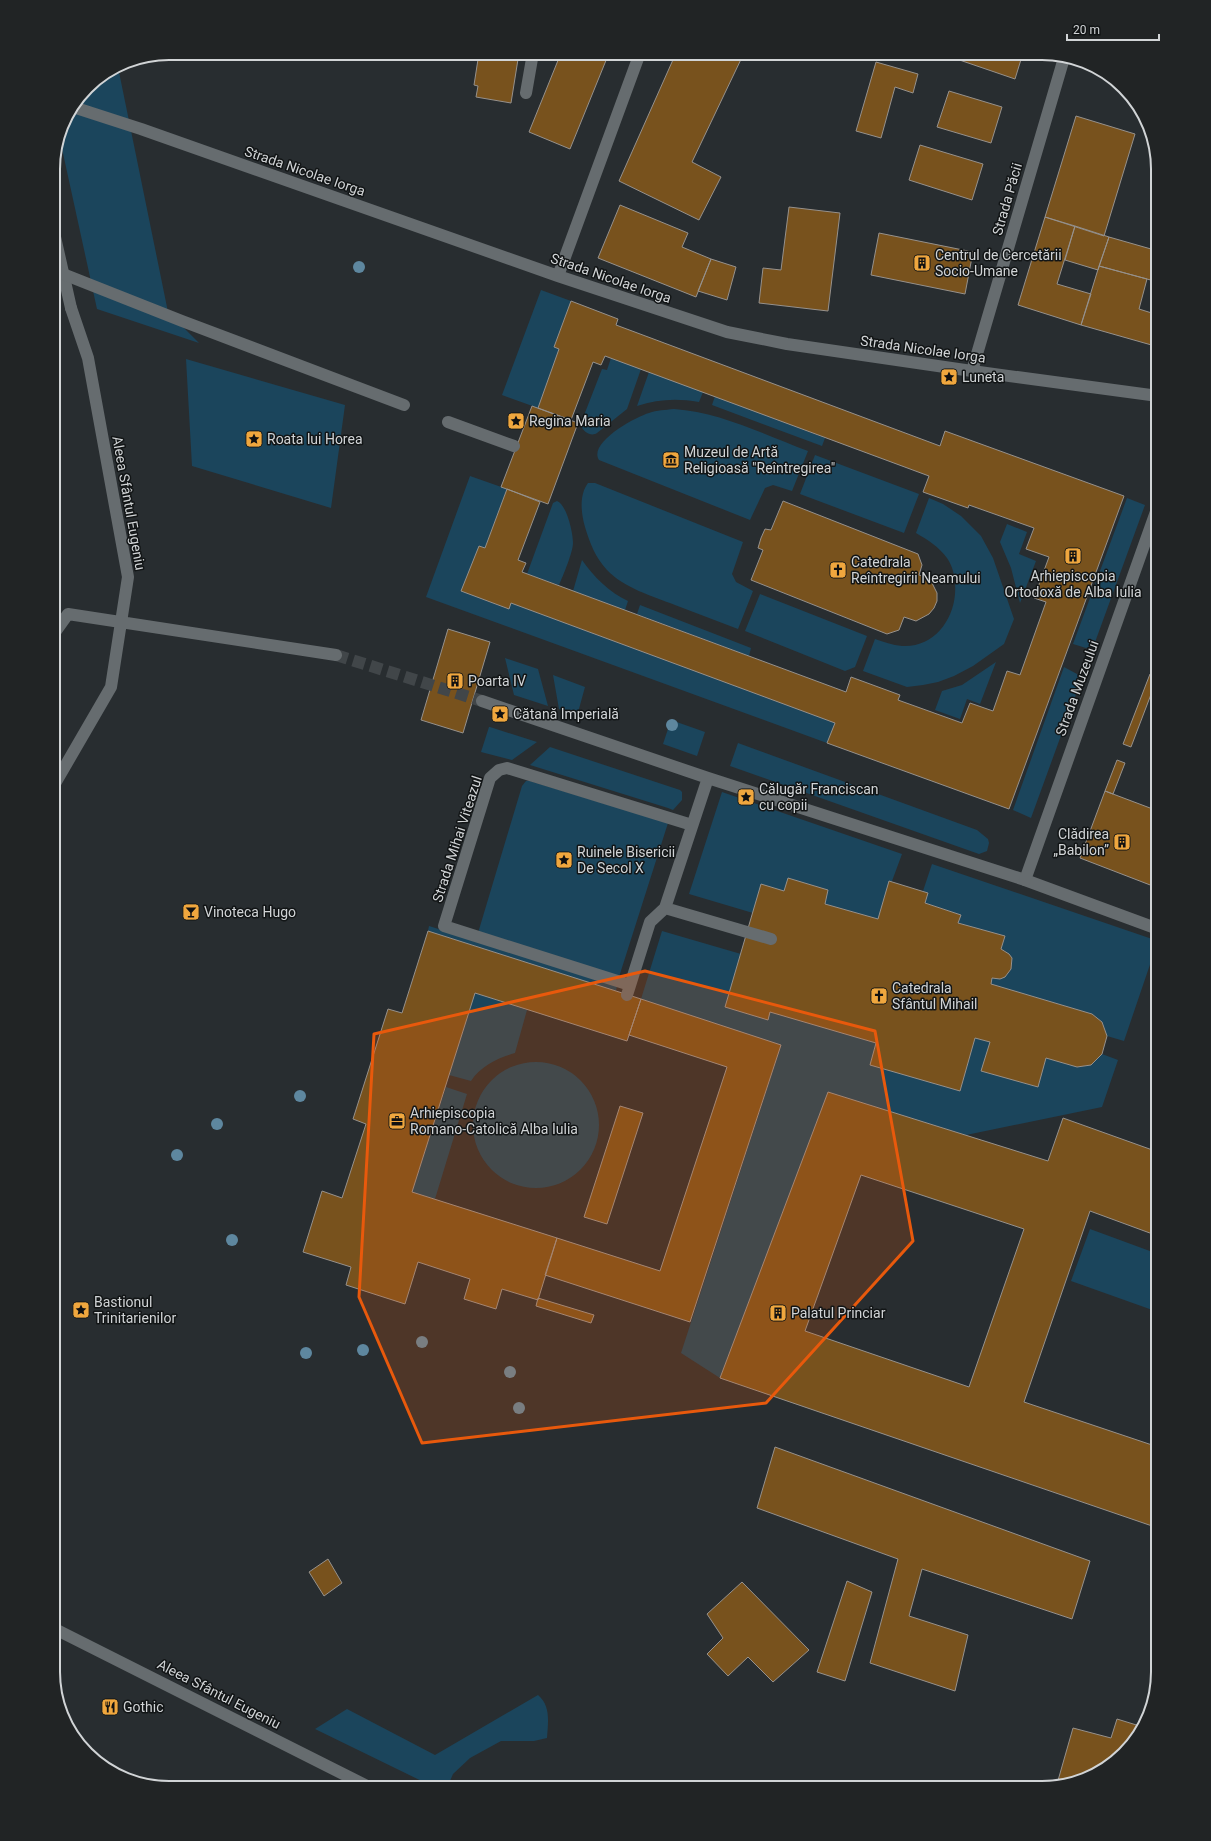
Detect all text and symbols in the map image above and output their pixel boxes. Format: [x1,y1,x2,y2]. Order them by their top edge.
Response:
scale bar [1067,16,1159,42]
text: 20 m [1073,23,1100,37]
street label: Strada Nicolae Iorga [243,143,367,199]
street label: Strada Păcii [989,161,1025,237]
place label: Centrul de Cercetării Socio-Umane [935,247,1062,279]
street label: Strada Nicolae Iorga [549,250,673,306]
building icon: Centrul de Cercetării Socio-Umane [912,253,932,273]
street label: Strada Nicolae Iorga [859,332,987,366]
place icon: Luneta [939,367,959,387]
place label: Luneta [962,369,1004,385]
place icon: Regina Maria [506,411,526,431]
place label: Regina Maria [529,413,611,429]
place icon: Roata lui Horea [244,429,264,449]
place label: Roata lui Horea [267,431,363,447]
street label: Aleea Sfântul Eugeniu [109,435,149,571]
place label: Muzeul de Artă Religioasă "Reîntregirea" [684,444,835,476]
museum icon: Muzeul de Artă Religioasă "Reîntregirea" [661,450,681,470]
building icon: Arhiepiscopia Ortodoxă de Alba Iulia [1063,546,1083,566]
place label: Catedrala Reîntregirii Neamului [851,554,981,586]
church icon: Catedrala Reîntregirii Neamului [828,560,848,580]
place label: Arhiepiscopia Ortodoxă de Alba Iulia [1004,568,1142,600]
street label: Strada Muzeului [1052,638,1102,738]
building icon: Poarta IV [445,671,465,691]
place label: Poarta IV [468,673,526,689]
place icon: Cătană Imperială [490,704,510,724]
place label: Cătană Imperială [513,706,619,722]
street label: Strada Mihai Viteazul [429,774,485,904]
place label: Călugăr Franciscan cu copii [759,781,879,813]
place icon: Călugăr Franciscan cu copii [736,787,756,807]
place label: Clădirea „Babilon” [1053,826,1109,858]
building icon: Clădirea „Babilon” [1112,832,1132,852]
place label: Ruinele Bisericii De Secol X [577,844,675,876]
place icon: Ruinele Bisericii De Secol X [554,850,574,870]
bar icon: Vinoteca Hugo [181,902,201,922]
place label: Vinoteca Hugo [204,904,296,920]
place label: Catedrala Sfântul Mihail [892,980,977,1012]
church icon: Catedrala Sfântul Mihail [869,986,889,1006]
place label: Arhiepiscopia Romano-Catolică Alba Iulia [410,1105,578,1137]
office icon: Arhiepiscopia Romano-Catolică Alba Iulia [387,1111,407,1131]
place label: Bastionul Trinitarienilor [94,1294,176,1326]
place icon: Bastionul Trinitarienilor [71,1300,91,1320]
building icon: Palatul Princiar [768,1303,788,1323]
place label: Palatul Princiar [791,1305,886,1321]
street label: Aleea Sfântul Eugeniu [155,1656,283,1732]
restaurant icon: Gothic [100,1697,120,1717]
place label: Gothic [123,1699,164,1715]

